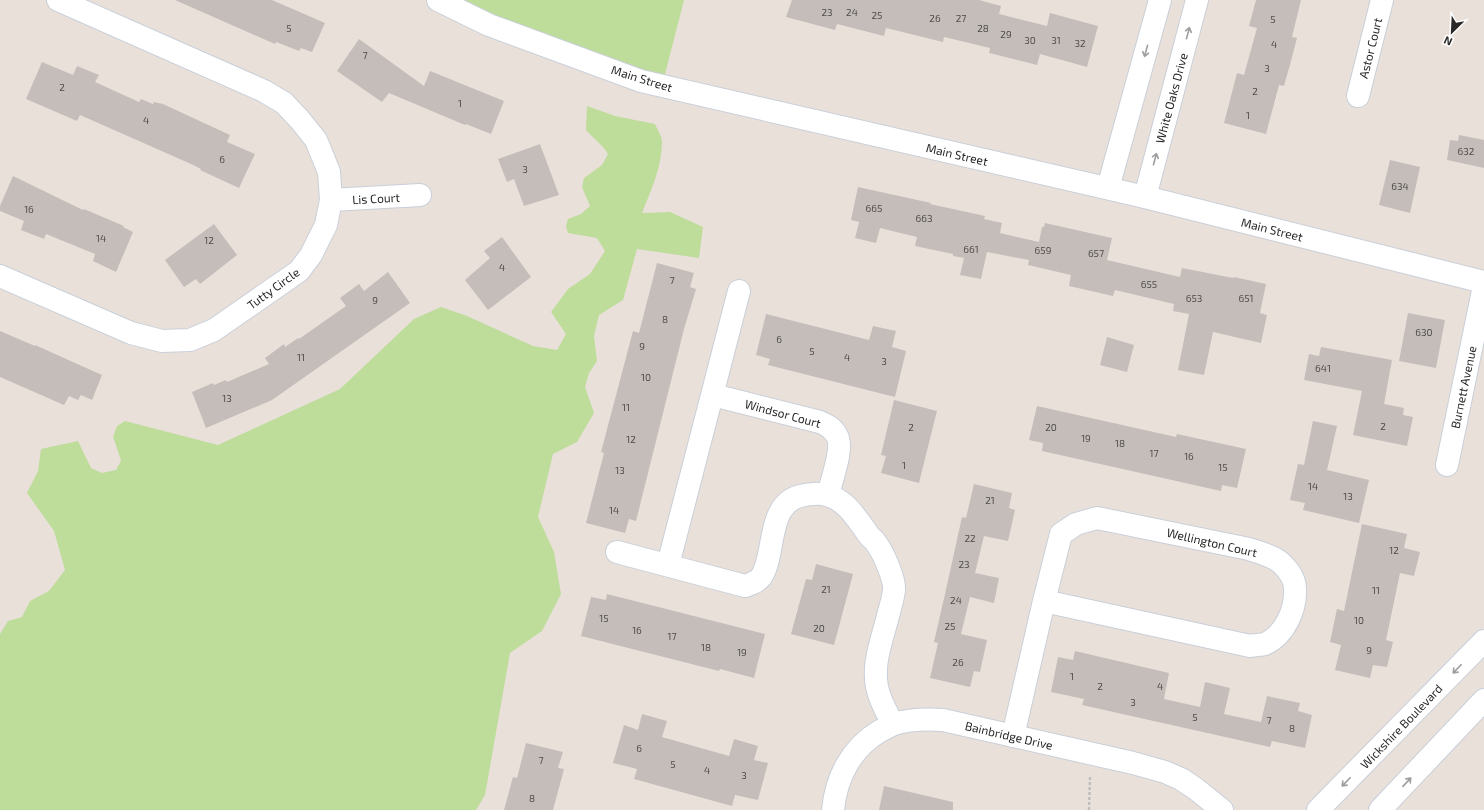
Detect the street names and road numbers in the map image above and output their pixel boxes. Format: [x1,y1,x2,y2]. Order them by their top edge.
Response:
street label: Astor Court [1356,16,1384,80]
street label: White Oaks Drive [1152,51,1190,145]
street label: Main Street [610,62,675,94]
street label: Main Street [925,140,990,168]
street label: Lis Court [352,190,401,206]
street label: Main Street [1240,215,1305,244]
street label: Tutty Circle [244,264,302,312]
street label: Burnett Avenue [1447,344,1479,430]
street label: Windsor Court [743,396,823,430]
street label: Wellington Court [1165,525,1259,559]
street label: Wickshire Boulevard [1357,681,1445,771]
street label: Bainbridge Drive [964,718,1054,752]

